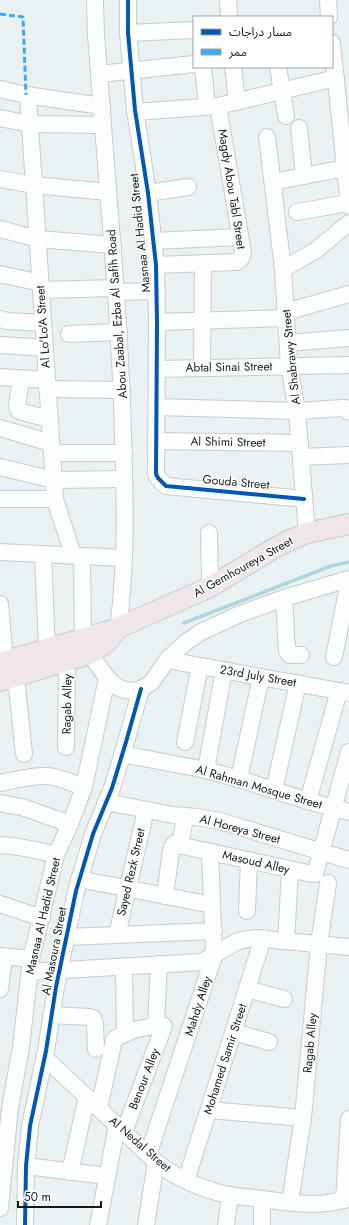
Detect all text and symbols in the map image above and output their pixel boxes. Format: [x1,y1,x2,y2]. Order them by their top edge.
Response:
legend [193,16,333,68]
text: مسار دراجات [229,23,292,41]
text: ممر [228,43,247,61]
street label: Magdy Abou Tabl Street [214,128,250,250]
street label: Masnaa Al Hadid Street [125,173,155,293]
street label: Abou Zaabal, Ezba Al Safih Road [102,229,132,399]
street label: Al Lo'Lo'A Street [31,285,55,369]
street label: Al Shabrawy Street [277,308,305,405]
street label: Abtal Sinai Street [185,357,273,377]
street label: Al Shimi Street [190,432,266,452]
street label: Gouda Street [202,470,270,494]
street label: Al Gemhoureya Street [190,532,296,602]
street label: 23rd July Street [218,660,298,692]
street label: Ragab Alley [57,673,77,734]
street label: Al Rahman Mosque Street [194,760,324,814]
street label: Al Horeya Street [198,810,282,848]
street label: Sayed Rezk Street [112,826,150,918]
street label: Masoud Alley [221,846,292,879]
street label: Masnaa Al Hadid Street [21,856,65,976]
street label: Al Masoura Street [37,905,71,997]
street label: Mahdy Alley [180,973,216,1038]
street label: Mohamed Samir Street [199,1001,251,1117]
street label: Ragab Alley [298,1011,322,1074]
street label: Benour Alley [124,1045,164,1112]
street label: Al Nedal Street [105,1112,175,1176]
scale bar [18,1183,101,1209]
text: 50 m [24,1188,51,1206]

